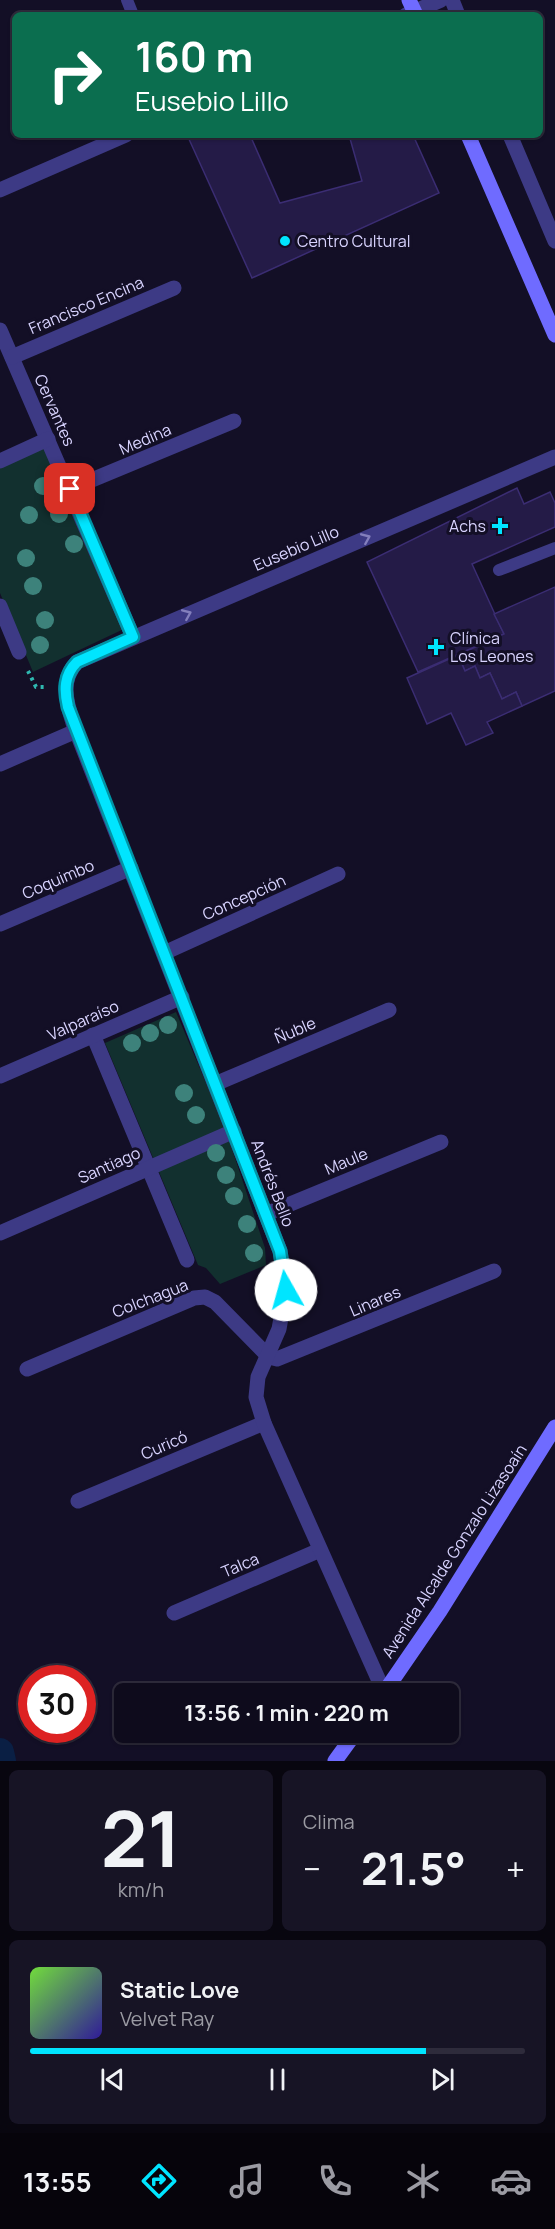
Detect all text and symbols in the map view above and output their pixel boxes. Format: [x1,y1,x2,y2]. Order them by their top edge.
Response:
text: 160 m [135,27,253,85]
icon: right [36,36,114,114]
text: Eusebio Lillo [135,82,289,119]
place label: Centro Cultural [297,230,410,252]
marker: Centro Cultural [278,234,292,248]
street label: Francisco Encina [25,271,147,339]
street label: Cervantes [29,371,81,449]
street label: Medina [116,418,174,460]
pin [44,463,95,514]
icon: arrive [53,472,86,505]
place label: Achs [449,515,486,537]
marker: Achs [491,517,509,535]
street label: Eusebio Lillo [250,520,342,576]
one-way arrow [360,533,371,545]
one-way arrow [180,609,191,621]
place label: Clínica Los Leones [450,627,533,667]
marker: Clínica Los Leones [427,638,445,656]
street label: Coquimbo [19,854,97,904]
street label: Concepción [199,869,289,925]
street label: Valparaíso [44,995,122,1045]
street label: Ñuble [271,1011,319,1049]
street label: Andrés Bello [246,1136,300,1230]
street label: Santiago [74,1141,144,1189]
street label: Maule [321,1142,371,1180]
position arrow [254,1258,318,1322]
street label: Colchagua [109,1273,191,1323]
street label: Linares [346,1280,404,1322]
street label: Curicó [137,1425,191,1465]
street label: Avenida Alcalde Gonzalo Lizasoaín [376,1440,532,1662]
street label: Talca [218,1547,262,1583]
speed limit sign: 30 [18,1665,96,1743]
text: 13:56 · 1 min · 220 m [184,1698,389,1728]
text: 21 [101,1784,181,1890]
text: Clima [303,1808,355,1835]
text: 21.5° [361,1837,466,1899]
text: − [303,1846,321,1891]
text: + [506,1846,525,1891]
text: km/h [118,1876,164,1903]
text: Static Love [120,1975,239,2005]
text: Velvet Ray [120,2005,214,2032]
icon: previous [96,2063,129,2096]
icon: pause [261,2063,294,2096]
icon: next [426,2063,459,2096]
icon: directions [138,2160,180,2202]
icon: music [226,2160,268,2202]
icon: phone [314,2160,356,2202]
icon: climate [402,2160,444,2202]
icon: car [490,2160,532,2202]
text: 13:55 [23,2163,91,2200]

